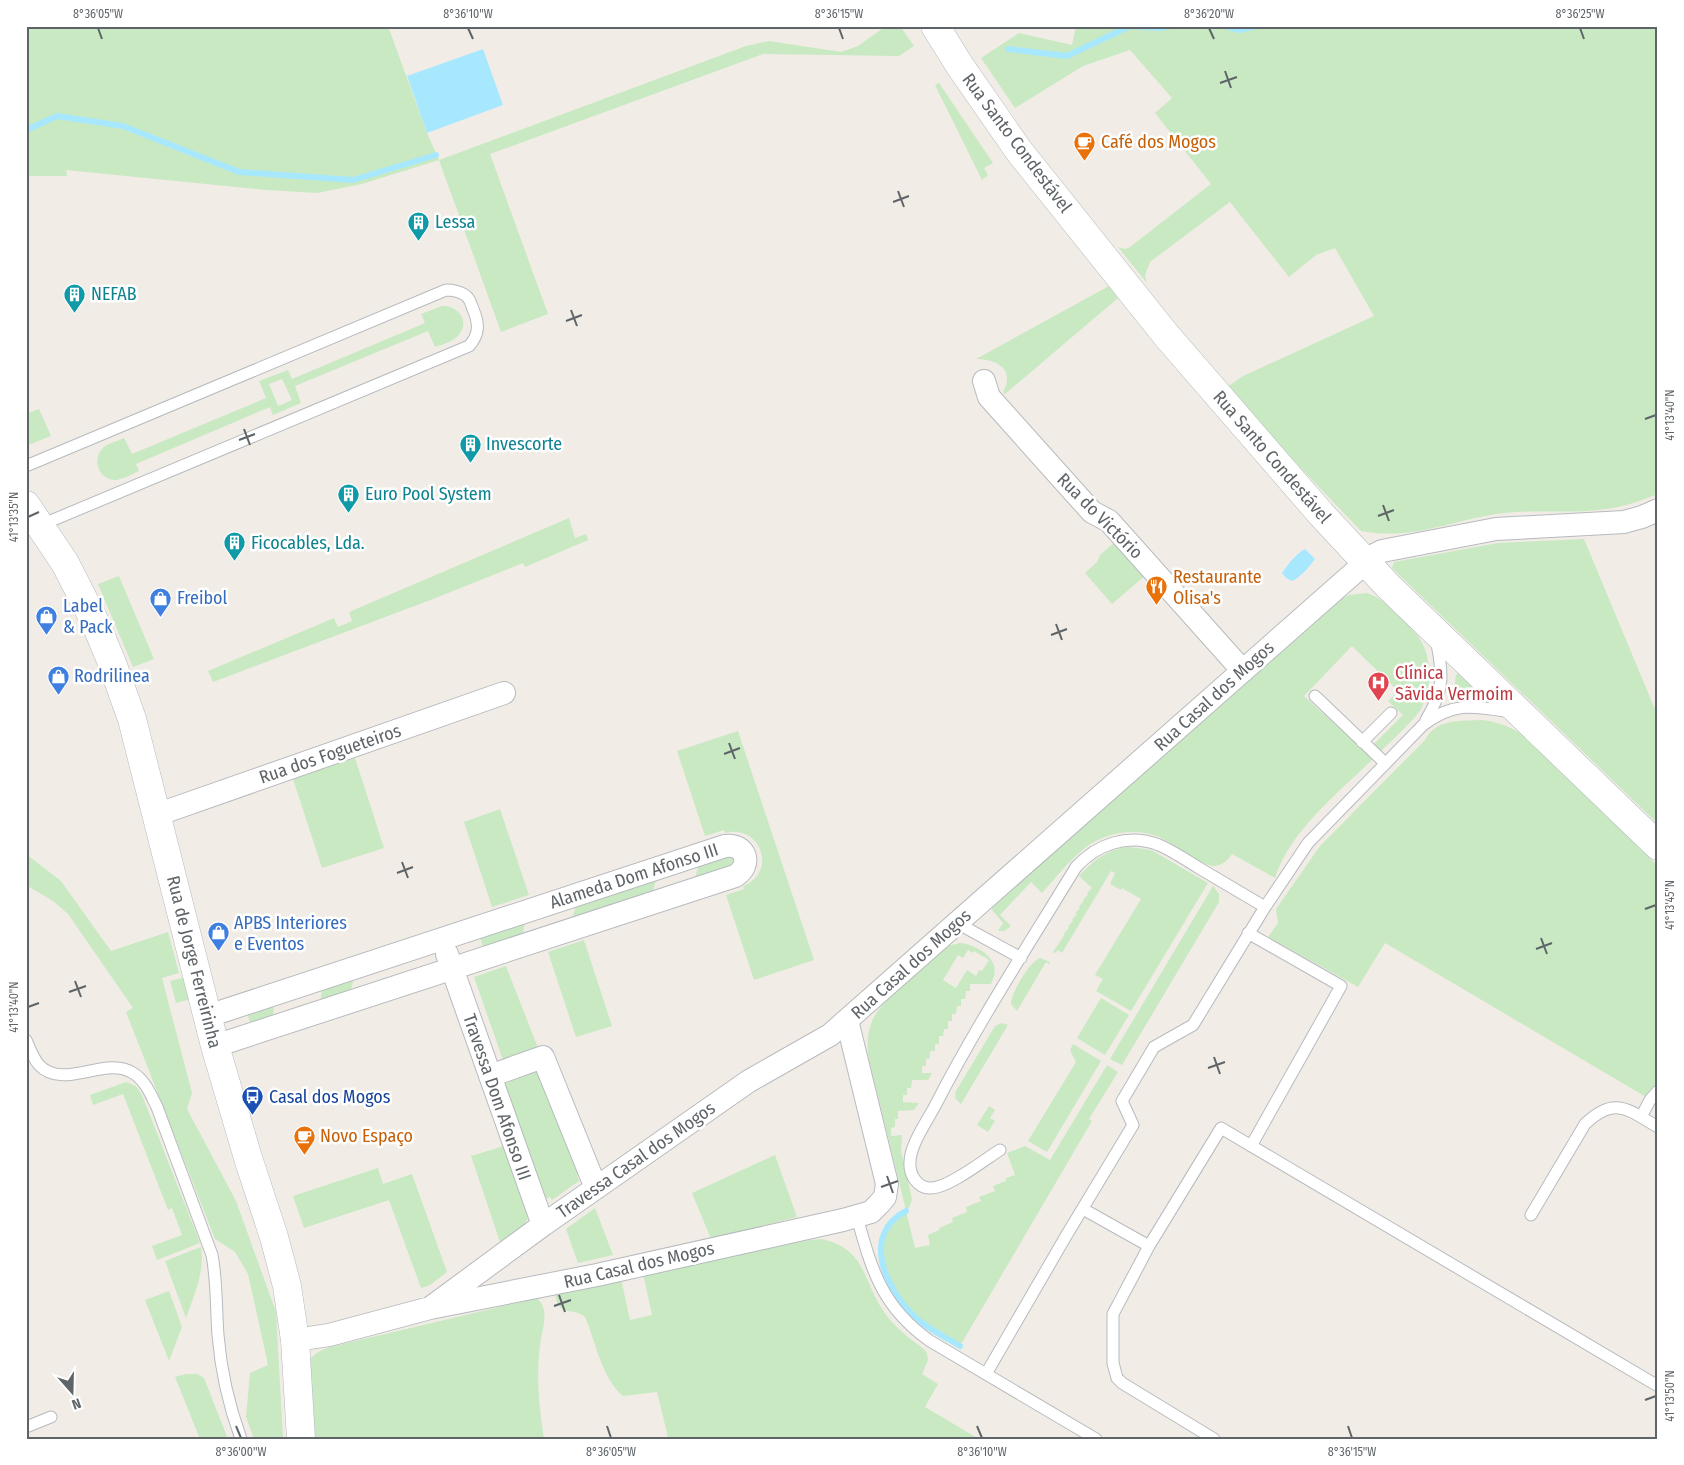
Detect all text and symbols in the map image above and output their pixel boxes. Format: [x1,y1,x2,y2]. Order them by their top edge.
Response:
text: 8°36'05"W [73,7,123,21]
text: 8°36'10"W [443,7,493,21]
text: 8°36'15"W [815,7,863,21]
text: 8°36'20"W [1184,7,1234,21]
text: 8°36'25"W [1555,7,1605,21]
street label: Rua Santo Condestável [957,69,1077,217]
cafe icon: Café dos Mogos [1073,130,1097,161]
place label: Café dos Mogos [1101,131,1216,153]
building icon: Lessa [407,210,431,241]
place label: Lessa [435,211,476,233]
building icon: NEFAB [63,282,87,313]
place label: NEFAB [91,283,137,305]
street label: Rua Santo Condestável [1208,386,1336,528]
text: 41°13'40"N [1663,389,1677,441]
building icon: Invescorte [458,432,482,463]
place label: Invescorte [486,433,562,455]
street label: Rua do Victório [1052,468,1148,564]
building icon: Euro Pool System [337,482,361,513]
place label: Euro Pool System [365,483,492,505]
text: 41°13'35"N [7,492,21,542]
building icon: Ficocables, Lda. [223,531,247,562]
place label: Ficocables, Lda. [251,532,365,554]
place label: Restaurante Olisa's [1173,566,1262,609]
restaurant icon: Restaurante Olisa's [1145,575,1169,606]
shop icon: Freibol [149,586,173,617]
place label: Freibol [177,587,228,609]
place label: Label & Pack [63,595,113,638]
shop icon: Label & Pack [35,604,59,635]
street label: Rua Casal dos Mogos [1150,636,1279,756]
place label: Clínica Sãvida Vermoim [1395,662,1513,705]
shop icon: Rodrilinea [46,664,70,695]
place label: Rodrilinea [74,665,150,687]
hospital icon: Clínica Sãvida Vermoim [1367,671,1391,702]
street label: Rua dos Fogueteiros [256,719,404,789]
street label: Alameda Dom Afonso III [547,838,721,914]
street label: Rua de Jorge Ferreirinha [162,873,226,1051]
text: 41°13'45"N [1663,880,1677,930]
street label: Rua Casal dos Mogos [847,904,976,1024]
place label: APBS Interiores e Eventos [234,912,347,955]
shop icon: APBS Interiores e Eventos [206,921,230,952]
text: 41°13'40"N [7,981,21,1033]
street label: Travessa Dom Afonso III [458,1011,536,1183]
bus stop icon: Casal dos Mogos [241,1085,265,1116]
place label: Casal dos Mogos [269,1086,391,1108]
street label: Travessa Casal dos Mogos [552,1097,720,1223]
cafe icon: Novo Espaço [292,1124,316,1155]
place label: Novo Espaço [320,1125,413,1147]
street label: Rua Casal dos Mogos [562,1237,717,1293]
north arrow [48,1368,98,1418]
text: 41°13'50"N [1663,1370,1677,1422]
text: N [69,1394,83,1413]
text: 8°36'00"W [216,1445,266,1459]
text: 8°36'05"W [586,1445,636,1459]
text: 8°36'10"W [957,1445,1007,1459]
text: 8°36'15"W [1328,1445,1376,1459]

